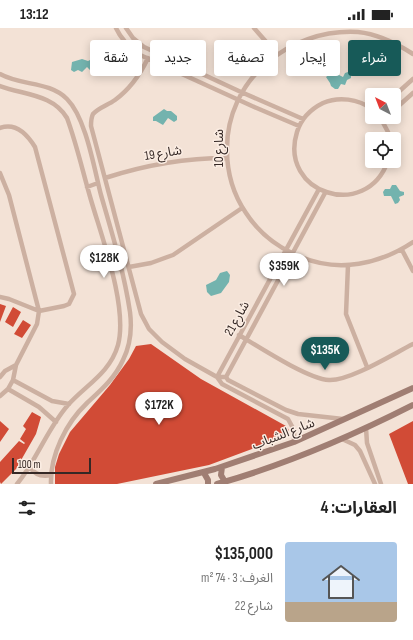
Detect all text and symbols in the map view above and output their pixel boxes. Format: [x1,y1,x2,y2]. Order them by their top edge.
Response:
text: 13:12 [20,5,49,24]
chip: شقة [90,40,142,76]
chip: جديد [150,40,206,76]
chip: تصفية [214,40,278,76]
chip: إيجار [286,40,340,76]
chip: شراء [348,40,401,76]
north arrow [365,88,401,124]
map controls [365,88,401,168]
street label: شارع 10 [211,129,229,167]
button: locate [365,132,401,168]
street label: شارع 19 [143,142,183,166]
pin: $128K [76,245,132,279]
text: $128K [89,250,119,266]
pin: $359K [256,253,312,287]
text: $359K [269,258,299,274]
street label: شارع 21 [221,298,255,340]
pin: $135K [297,337,353,371]
text: $135K [310,342,340,358]
pin: $172K [131,392,187,426]
text: $172K [144,397,174,413]
street label: شارع الشباب [250,415,318,455]
scale bar [12,456,91,475]
text: 100 m [18,458,40,471]
icon: filters [16,497,38,519]
text: العقارات: 4 [321,498,397,518]
text: $135,000 [214,544,273,564]
icon: home [317,558,365,606]
text: الغرف: 3 · 74 m² [201,570,273,586]
text: شارع 22 [235,598,273,614]

